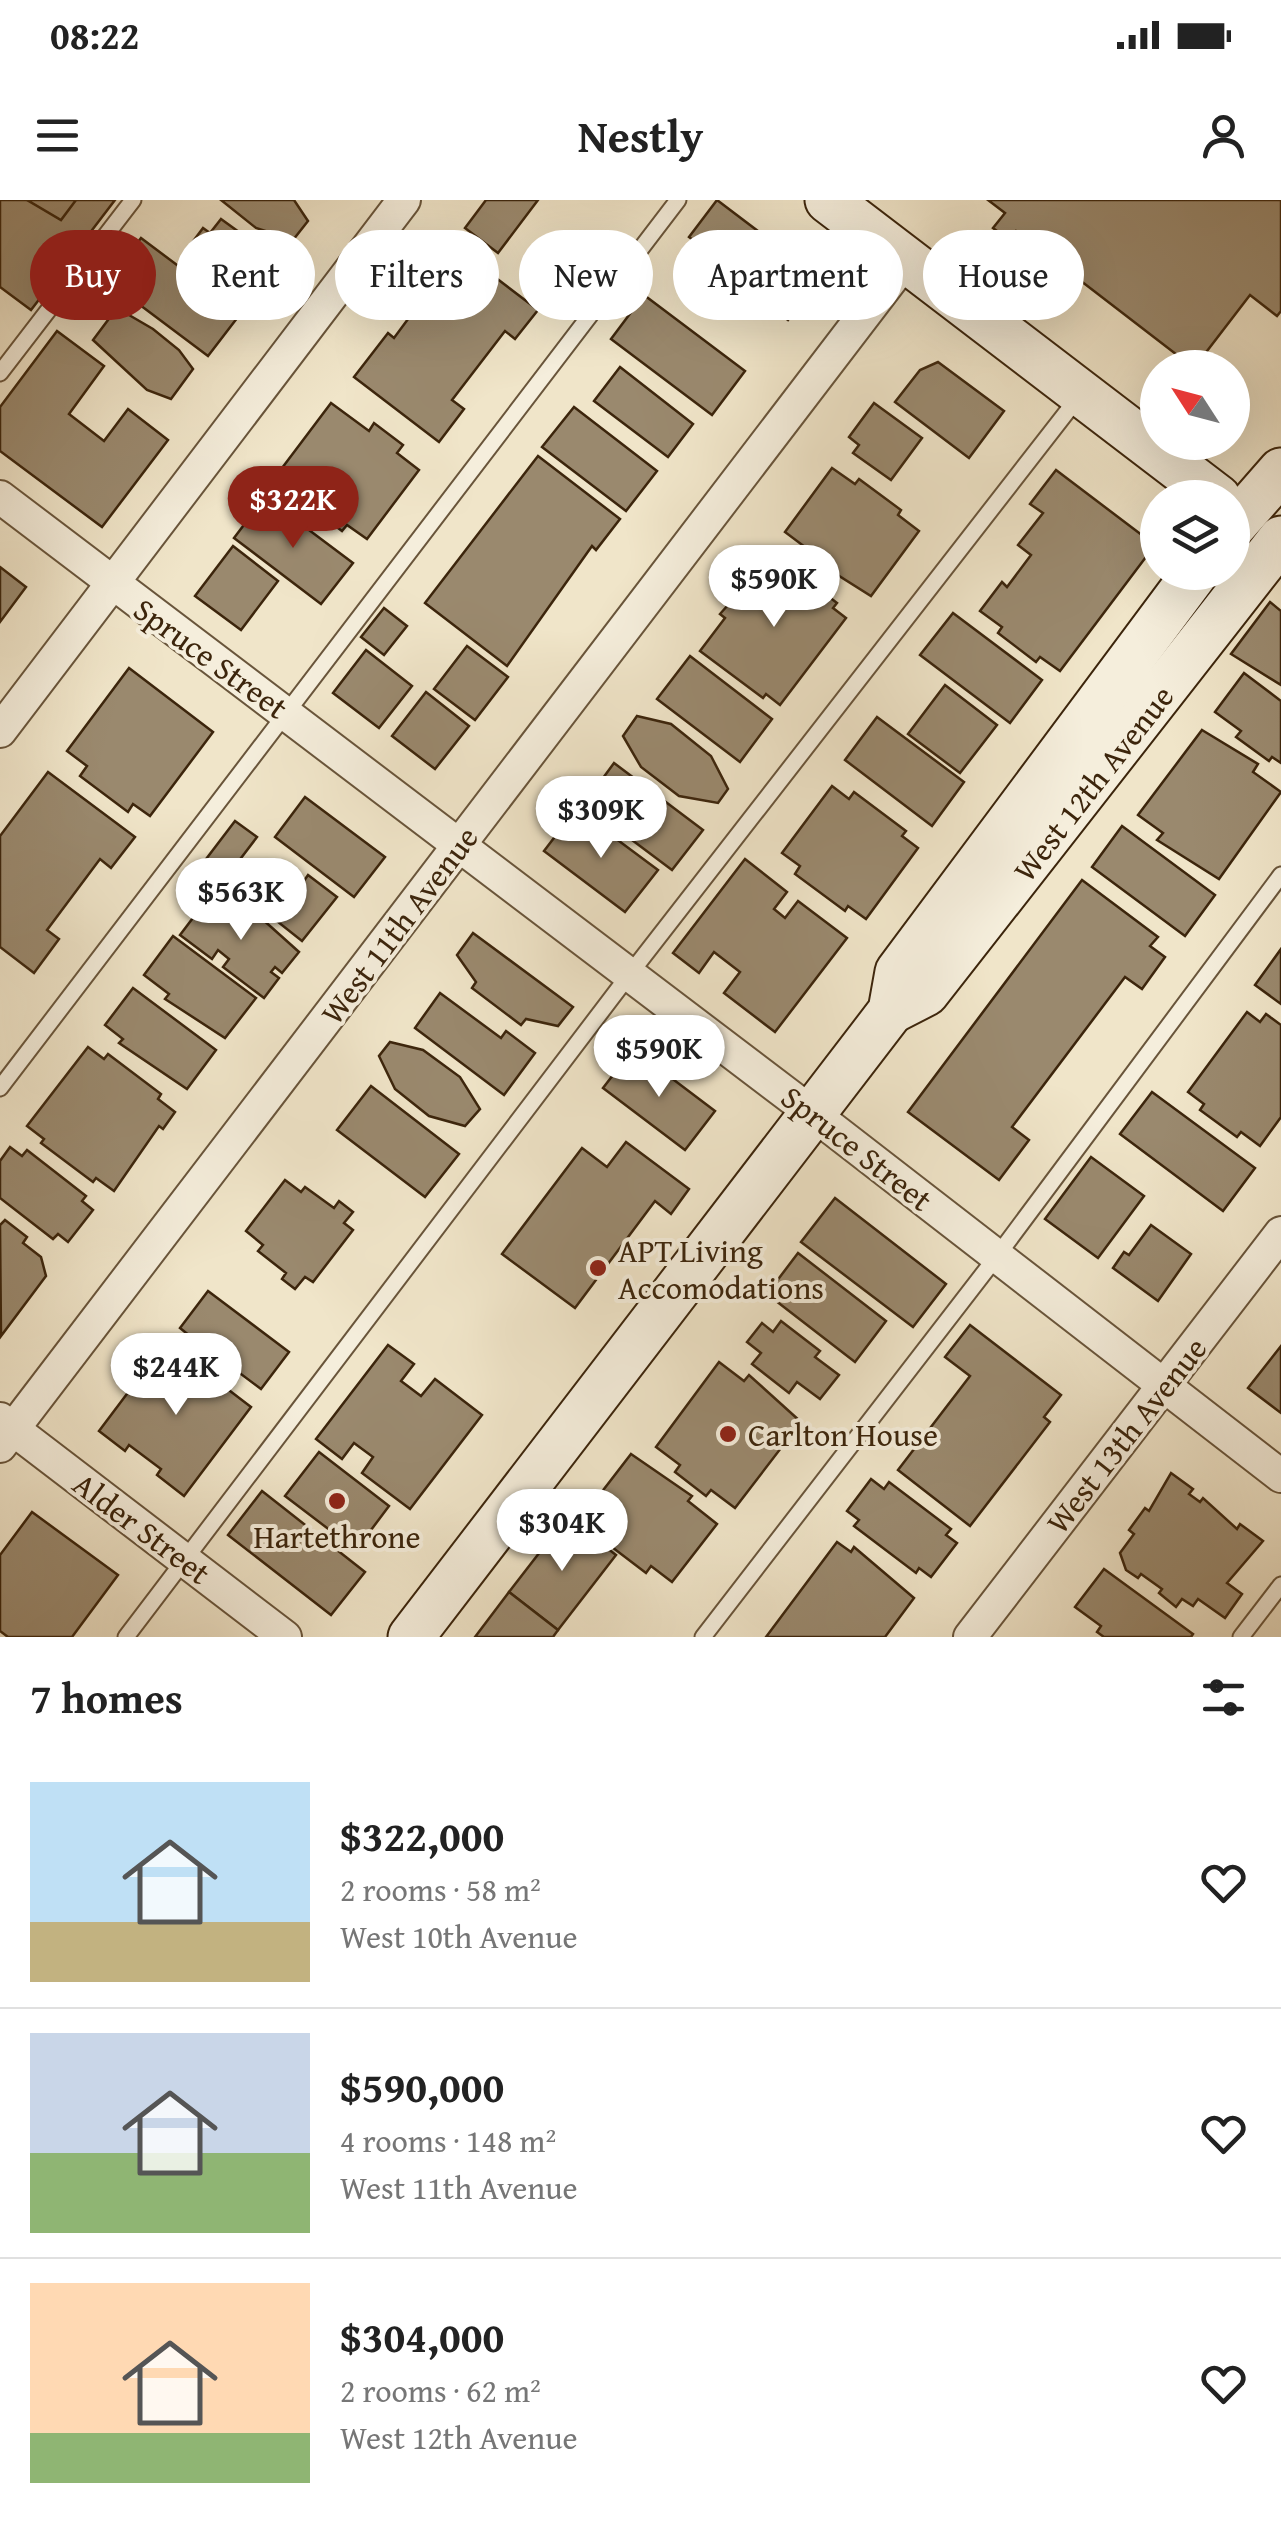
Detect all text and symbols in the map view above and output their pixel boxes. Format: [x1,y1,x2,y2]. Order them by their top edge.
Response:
text: 08:22 [50,7,140,63]
text: Nestly [578,103,703,168]
icon: menu [30,108,85,163]
icon: person [1196,108,1251,163]
chip: Buy [30,230,156,320]
chip: Rent [176,230,315,320]
chip: Filters [335,230,499,320]
chip: New [519,230,653,320]
chip: Apartment [673,230,903,320]
chip: House [923,230,1084,320]
north arrow [1140,350,1250,460]
map controls [1140,350,1250,590]
pin: $322K [223,466,363,551]
text: $322K [250,475,336,522]
button: layers [1140,480,1250,590]
pin: $590K [704,545,844,630]
text: $590K [731,554,817,601]
street label: Spruce Street [124,586,298,730]
street label: West 12th Avenue [1001,675,1185,891]
pin: $309K [531,776,671,861]
text: $309K [558,785,644,832]
street label: West 11th Avenue [309,816,489,1034]
pin: $563K [171,858,311,943]
text: $563K [198,867,284,914]
pin: $590K [589,1015,729,1100]
text: $590K [616,1024,702,1071]
street label: Spruce Street [771,1074,943,1222]
place label: APT Living Accomodations [618,1227,824,1311]
marker: APT Living Accomodations [587,1257,609,1279]
street label: West 13th Avenue [1034,1327,1218,1543]
pin: $244K [106,1333,246,1418]
text: $244K [133,1342,219,1389]
place label: Carlton House [748,1411,938,1458]
marker: Carlton House [717,1423,739,1445]
street label: Alder Street [63,1461,221,1595]
pin: $304K [492,1489,632,1574]
marker: Hartethrone [326,1490,348,1512]
text: $304K [519,1498,605,1545]
place label: Hartethrone [253,1513,421,1560]
text: 7 homes [30,1667,183,1728]
icon: filters [1196,1670,1251,1725]
text: $322,000 [340,1805,504,1866]
icon: home [110,1822,230,1942]
icon: heart [1196,1855,1251,1910]
text: 2 rooms · 58 m² [340,1866,541,1913]
text: West 10th Avenue [340,1913,577,1960]
text: $590,000 [340,2056,504,2117]
icon: home [110,2073,230,2193]
icon: heart [1196,2106,1251,2161]
text: 4 rooms · 148 m² [340,2117,556,2164]
text: West 11th Avenue [340,2164,577,2211]
text: $304,000 [340,2306,504,2367]
icon: home [110,2323,230,2443]
icon: heart [1196,2356,1251,2411]
text: 2 rooms · 62 m² [340,2367,541,2414]
text: West 12th Avenue [340,2414,577,2461]

